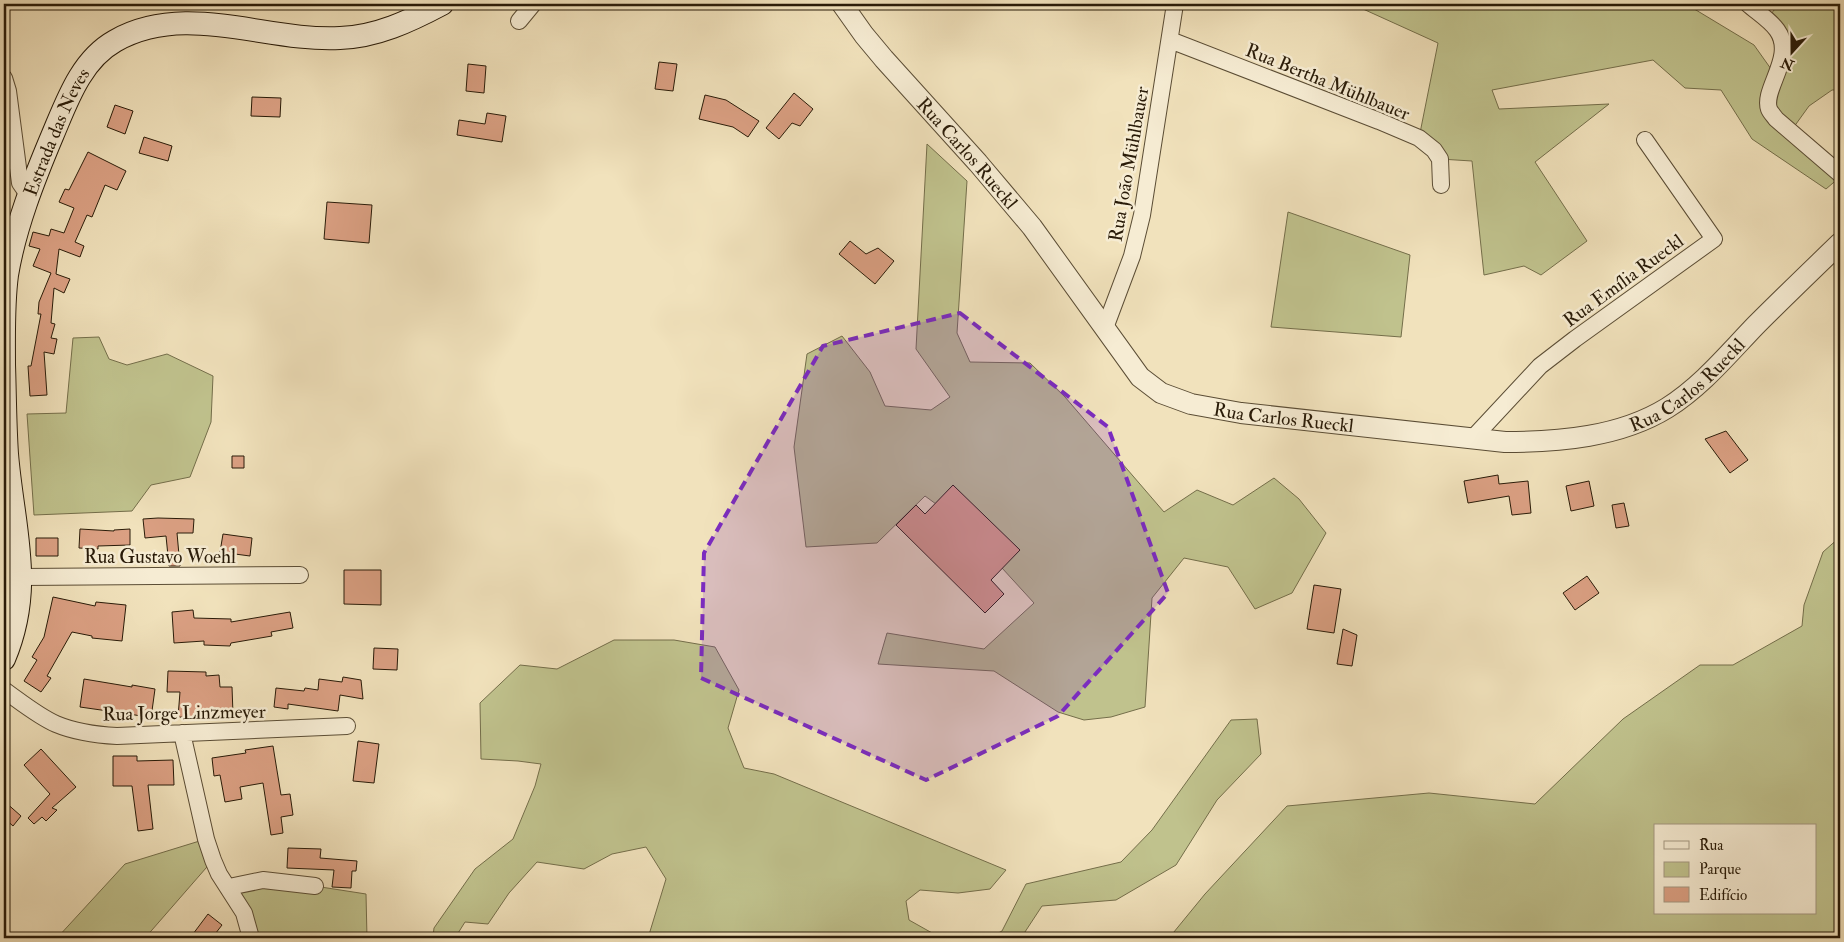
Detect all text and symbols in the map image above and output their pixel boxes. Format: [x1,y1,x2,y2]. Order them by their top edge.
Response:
north arrow [1766,28,1816,78]
street label: Rua Bertha Mühlbauer [1242,38,1413,126]
text: N [1778,53,1797,74]
street label: Estrada das Neves [19,63,95,199]
street label: Rua João Mühlbauer [1104,85,1154,244]
street label: Rua Carlos Rueckl [911,93,1023,214]
street label: Rua Emília Rueckl [1559,229,1689,333]
street label: Rua Carlos Rueckl [1626,333,1751,438]
street label: Rua Carlos Rueckl [1211,397,1355,438]
street label: Rua Gustavo Woehl [84,545,236,569]
street label: Rua Jorge Linzmeyer [102,700,266,726]
legend [1654,824,1816,914]
text: Rua [1699,836,1724,855]
text: Parque [1699,860,1741,879]
text: Edifício [1699,886,1747,905]

